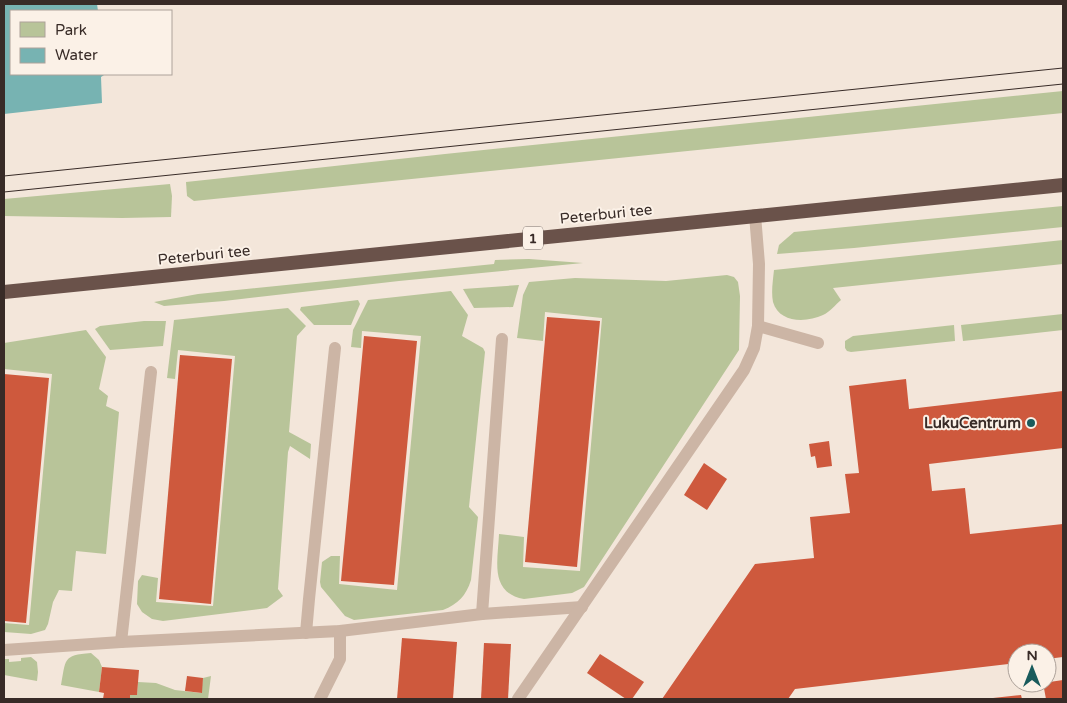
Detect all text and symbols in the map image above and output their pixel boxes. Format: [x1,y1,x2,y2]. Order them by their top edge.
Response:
legend [10,10,172,75]
text: Park [55,21,87,39]
text: Water [55,46,98,64]
street label: Peterburi tee [559,200,653,228]
road number: 1 [523,227,543,250]
street label: Peterburi tee [157,241,251,269]
place label: LukuCentrum [924,414,1021,432]
marker: LukuCentrum [1025,417,1037,429]
north arrow [1007,643,1057,693]
text: N [1026,647,1038,664]

